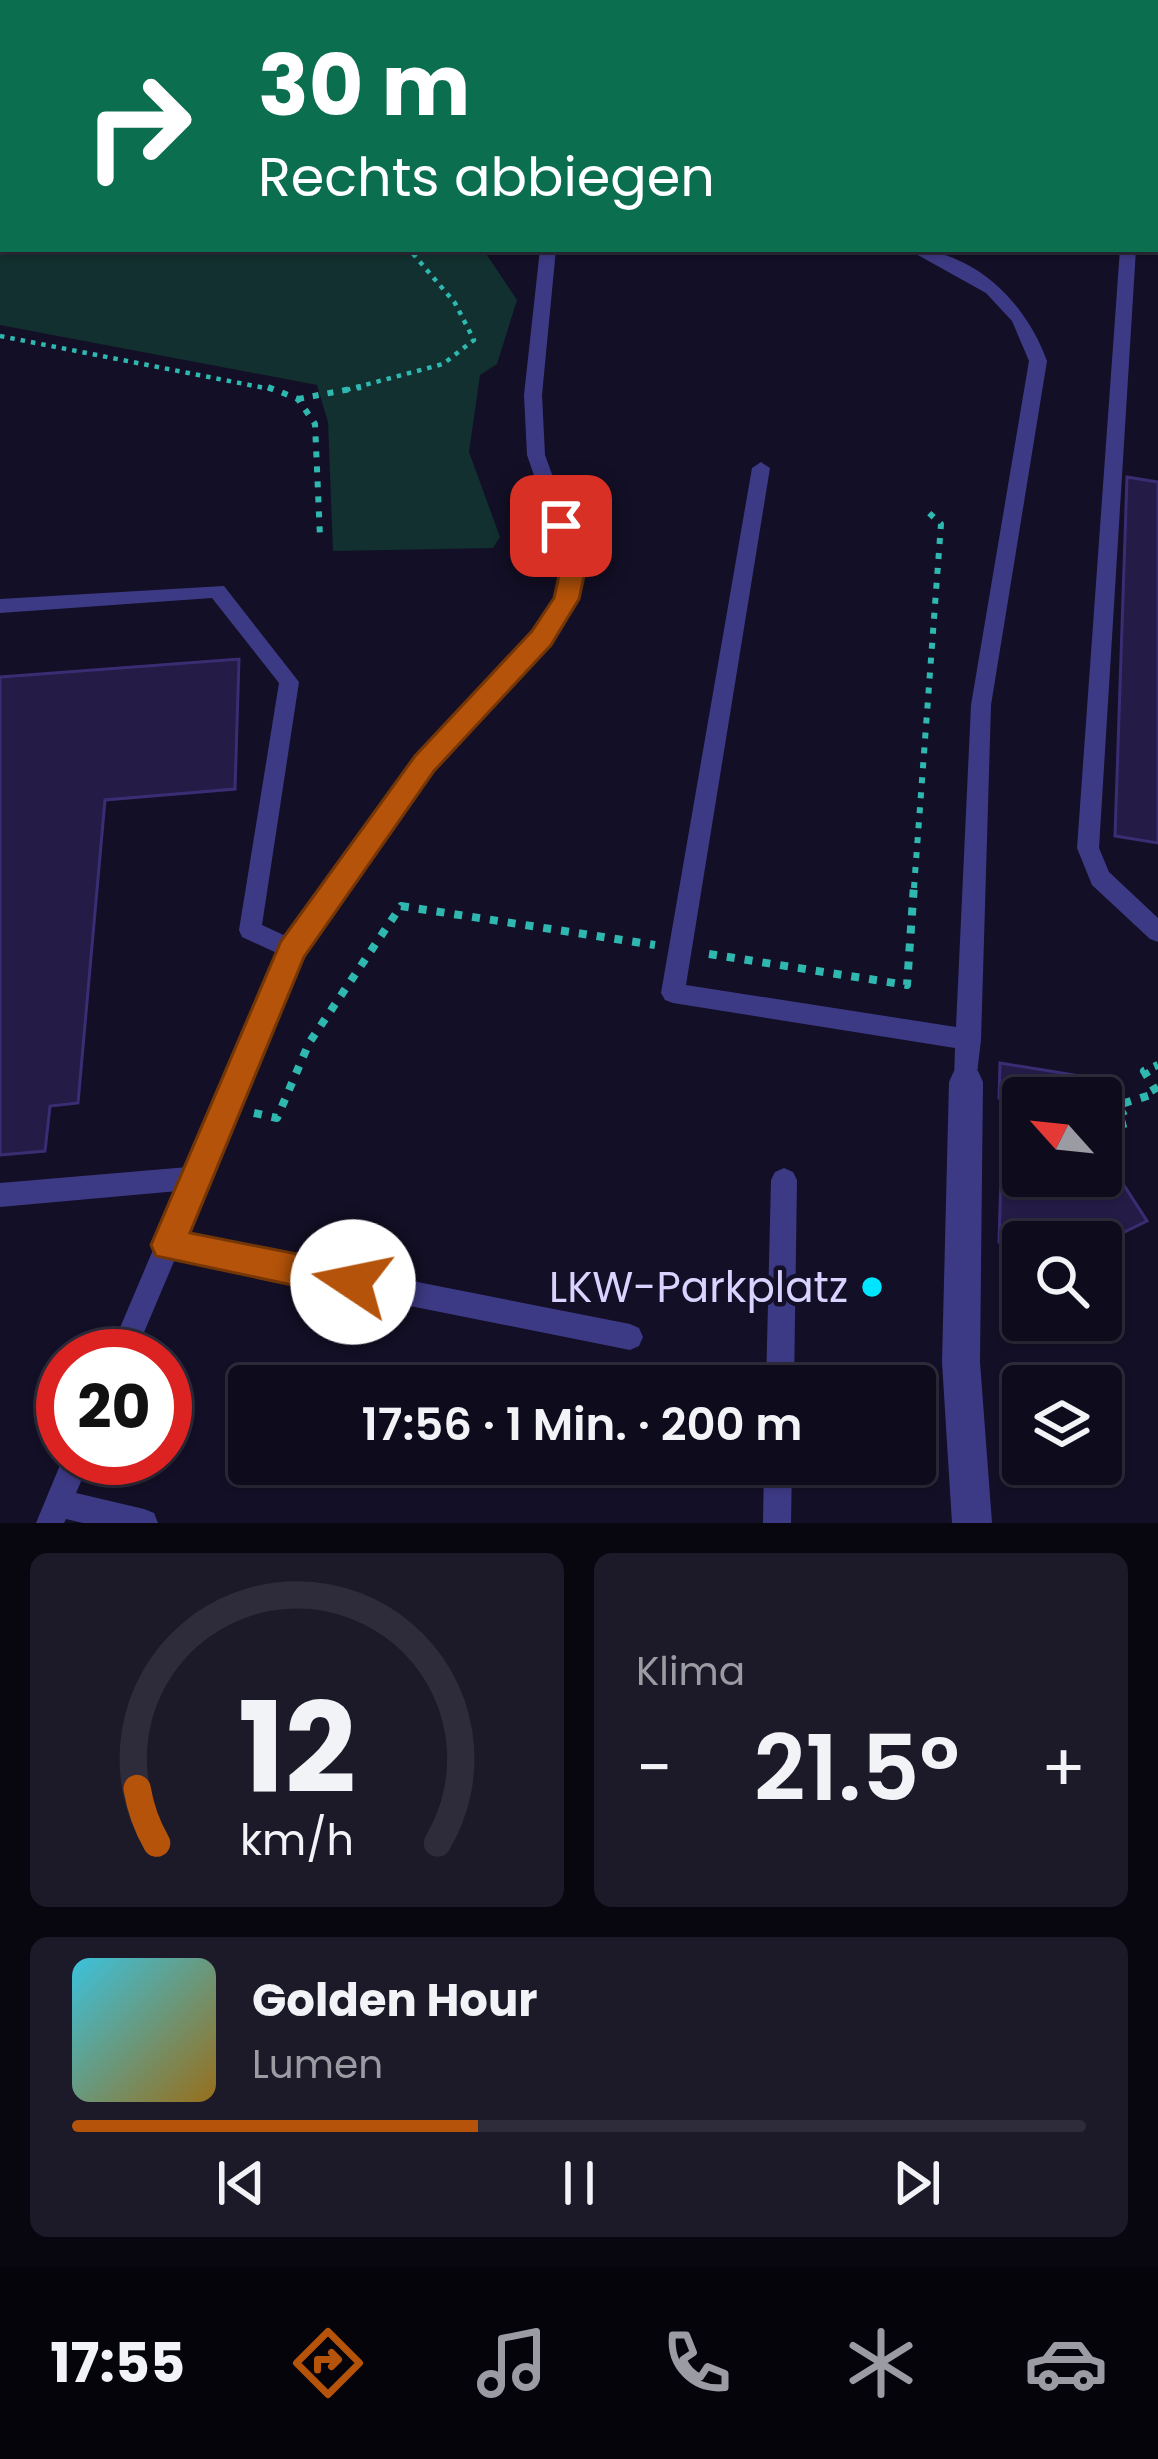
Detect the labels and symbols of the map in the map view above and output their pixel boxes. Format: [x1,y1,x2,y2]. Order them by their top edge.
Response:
pin [510,475,612,577]
north arrow [1002,1077,1122,1197]
position arrow [290,1219,416,1345]
place label: LKW-Parkplatz [549,1258,848,1317]
marker: LKW-Parkplatz [859,1274,885,1300]
speed limit sign: 20 [36,1329,192,1485]

